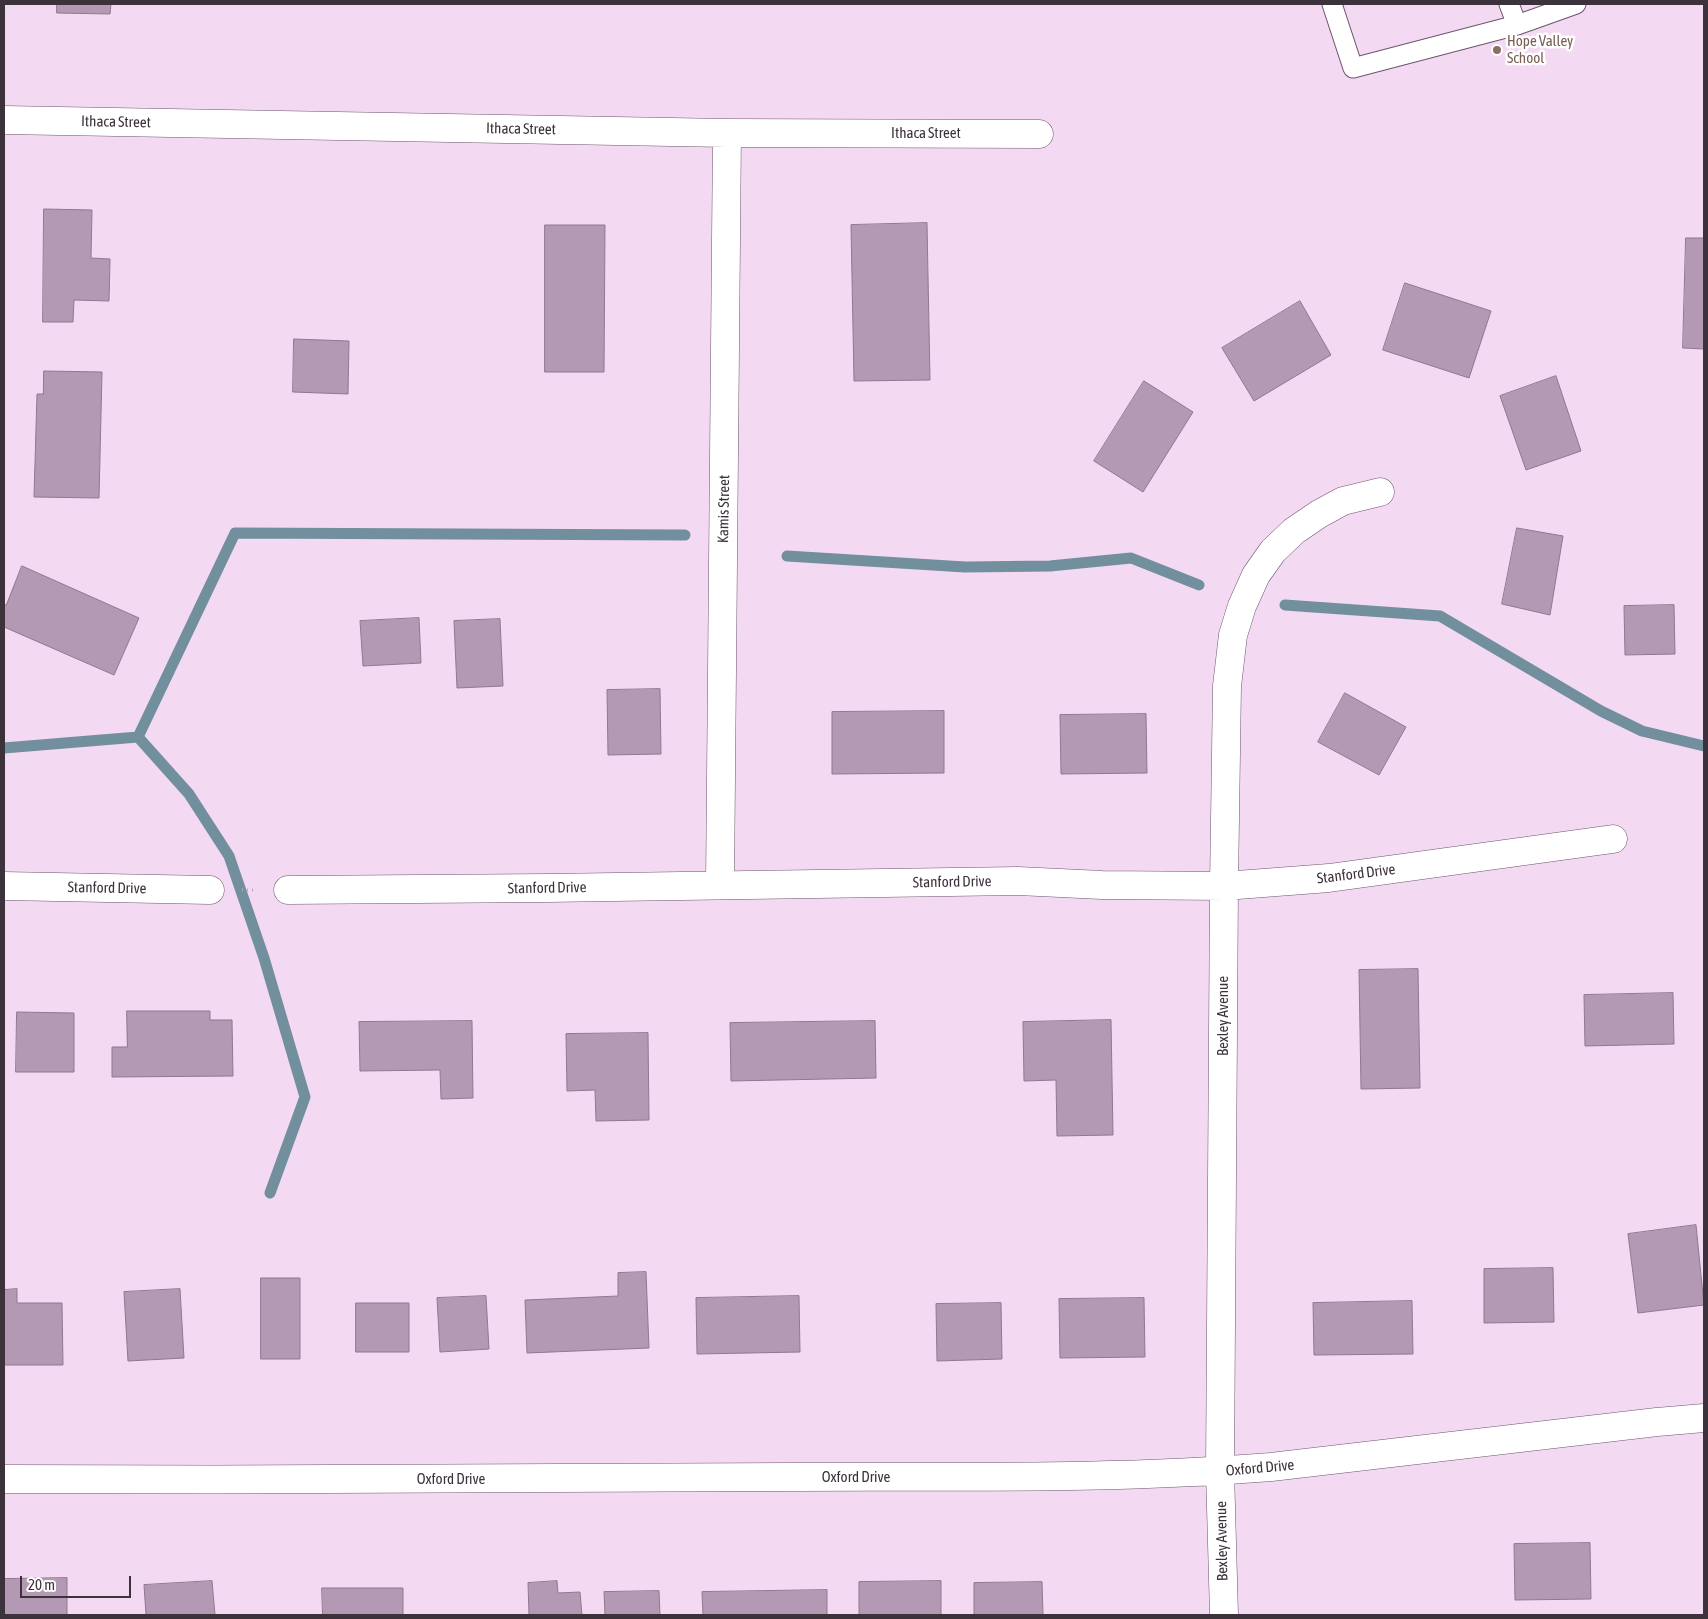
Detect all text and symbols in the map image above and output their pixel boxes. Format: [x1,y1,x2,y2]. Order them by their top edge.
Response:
place label: Hope Valley School [1507,32,1573,67]
marker: Hope Valley School [1491,44,1503,56]
street label: Ithaca Street [81,112,151,132]
street label: Ithaca Street [486,119,556,139]
street label: Ithaca Street [891,124,961,142]
street label: Kamis Street [714,475,734,543]
street label: Stanford Drive [1316,860,1396,888]
street label: Stanford Drive [912,872,992,892]
street label: Stanford Drive [67,878,147,898]
street label: Stanford Drive [507,878,587,898]
street label: Bexley Avenue [1214,976,1232,1056]
street label: Oxford Drive [1225,1456,1295,1480]
street label: Oxford Drive [822,1468,890,1486]
street label: Oxford Drive [417,1470,485,1488]
street label: Bexley Avenue [1212,1501,1232,1581]
scale bar [22,1566,134,1598]
text: 20 m [28,1576,55,1593]

